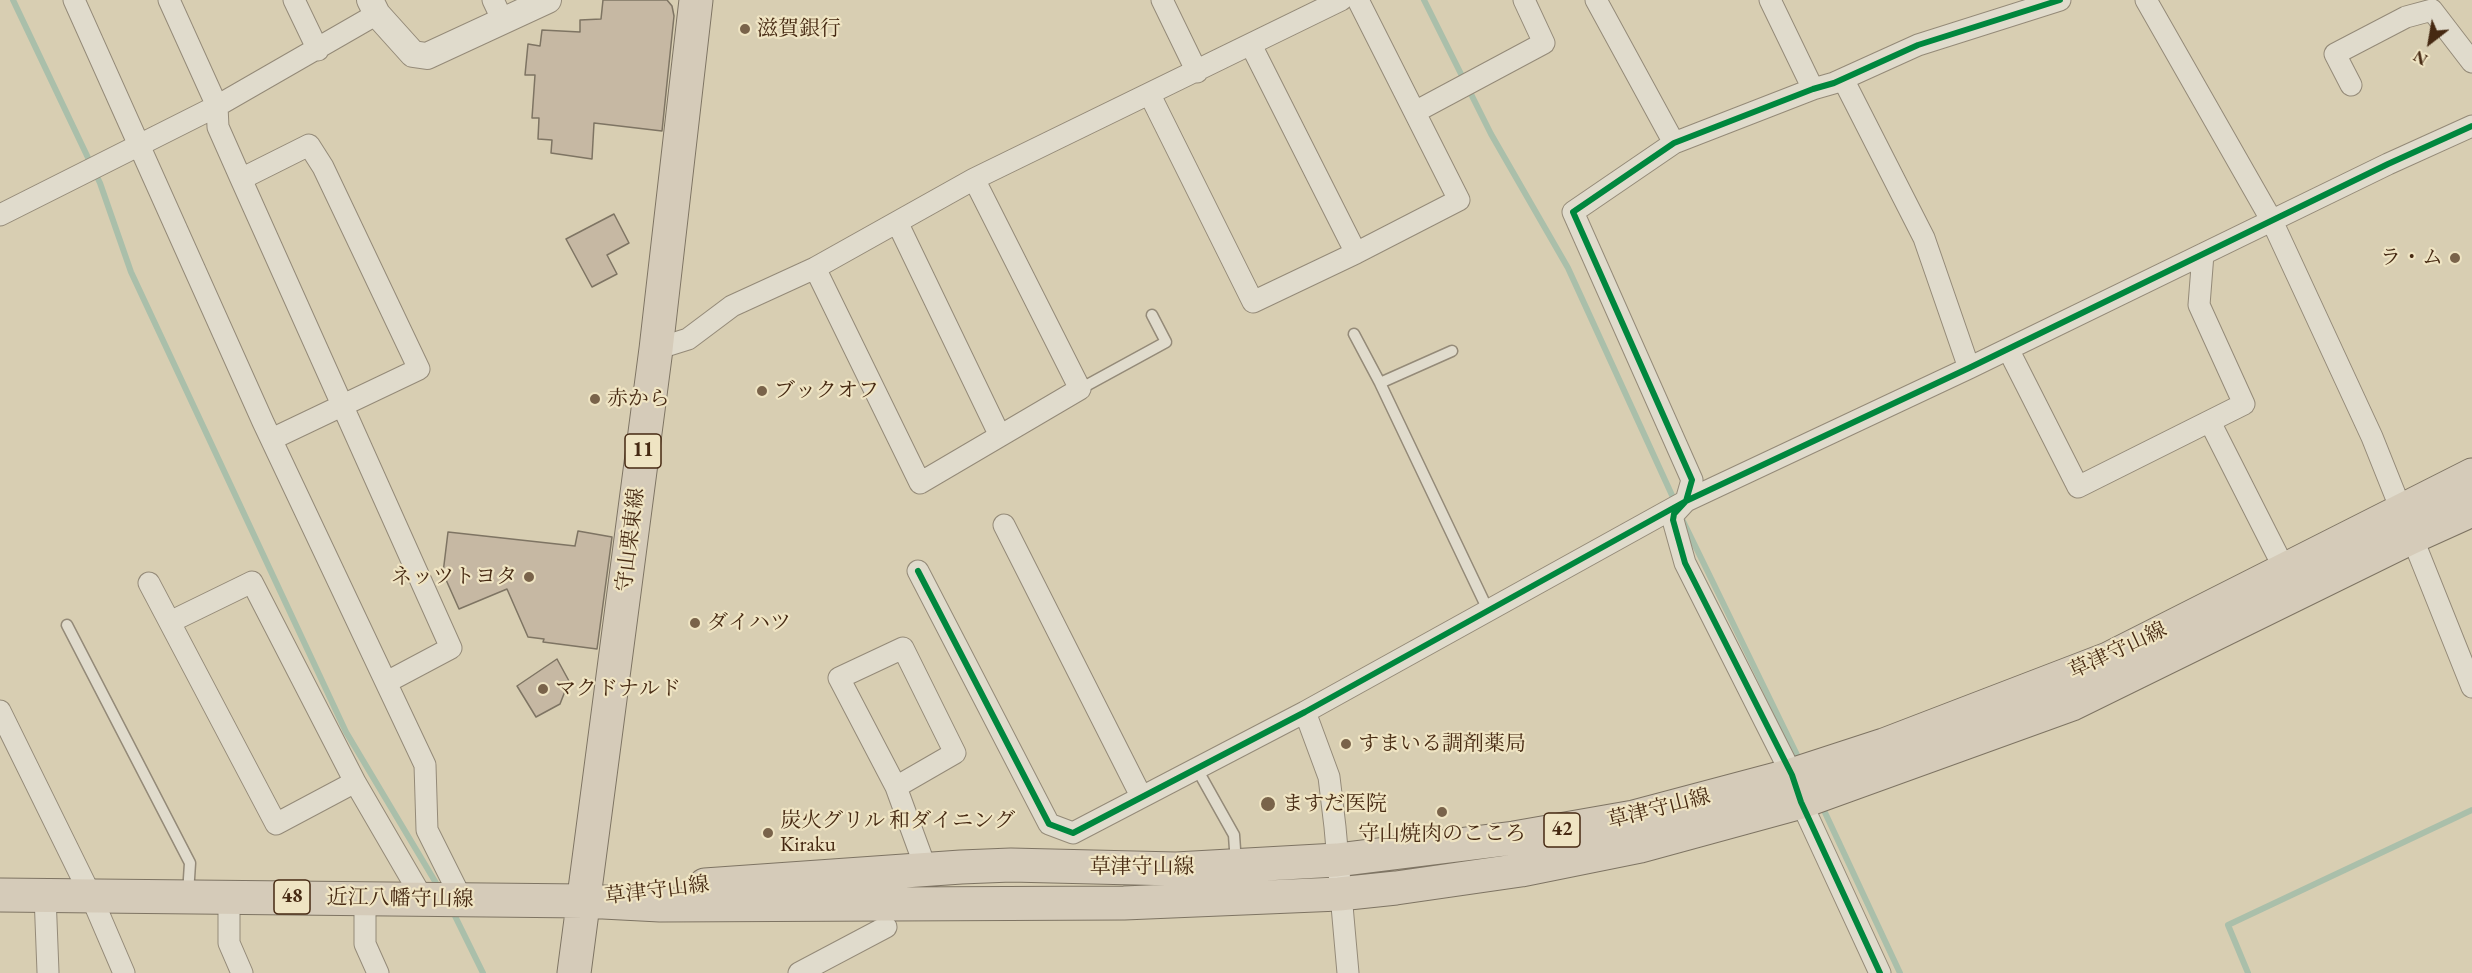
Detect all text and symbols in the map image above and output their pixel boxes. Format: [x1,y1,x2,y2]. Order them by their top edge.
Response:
north arrow [2400,12,2460,72]
place label: 滋賀銀行 [757,16,841,42]
marker: 滋賀銀行 [738,22,752,36]
text: N [2410,46,2431,70]
place label: ラ・ム [2380,245,2443,271]
marker: ラ・ム [2448,251,2462,265]
place label: ブックオフ [774,378,879,404]
marker: ブックオフ [755,384,769,398]
place label: 赤から [607,386,670,412]
marker: 赤から [588,392,602,406]
road number: 11 [625,434,661,468]
street label: 守山栗東線 [612,486,650,594]
place label: ネッツトヨタ [391,564,517,590]
marker: ネッツトヨタ [522,570,536,584]
place label: ダイハツ [707,610,791,636]
marker: ダイハツ [688,616,702,630]
street label: 草津守山線 [2065,617,2171,685]
place label: マクドナルド [555,676,681,702]
marker: マクドナルド [536,682,550,696]
place label: すまいる調剤薬局 [1358,731,1526,757]
marker: すまいる調剤薬局 [1339,737,1353,751]
street label: 草津守山線 [1605,784,1713,834]
place label: ますだ医院 [1282,791,1387,817]
marker: ますだ医院 [1259,795,1277,813]
marker: 守山焼肉のこころ [1435,805,1449,819]
place label: 炭火グリル 和ダイニング Kiraku [780,808,1015,858]
road number: 42 [1544,813,1580,847]
place label: 守山焼肉のこころ [1358,821,1526,847]
marker: 炭火グリル 和ダイニング Kiraku [761,826,775,840]
street label: 草津守山線 [1090,854,1194,880]
street label: 草津守山線 [603,872,711,910]
road number: 48 [274,880,310,914]
street label: 近江八幡守山線 [326,885,474,913]

